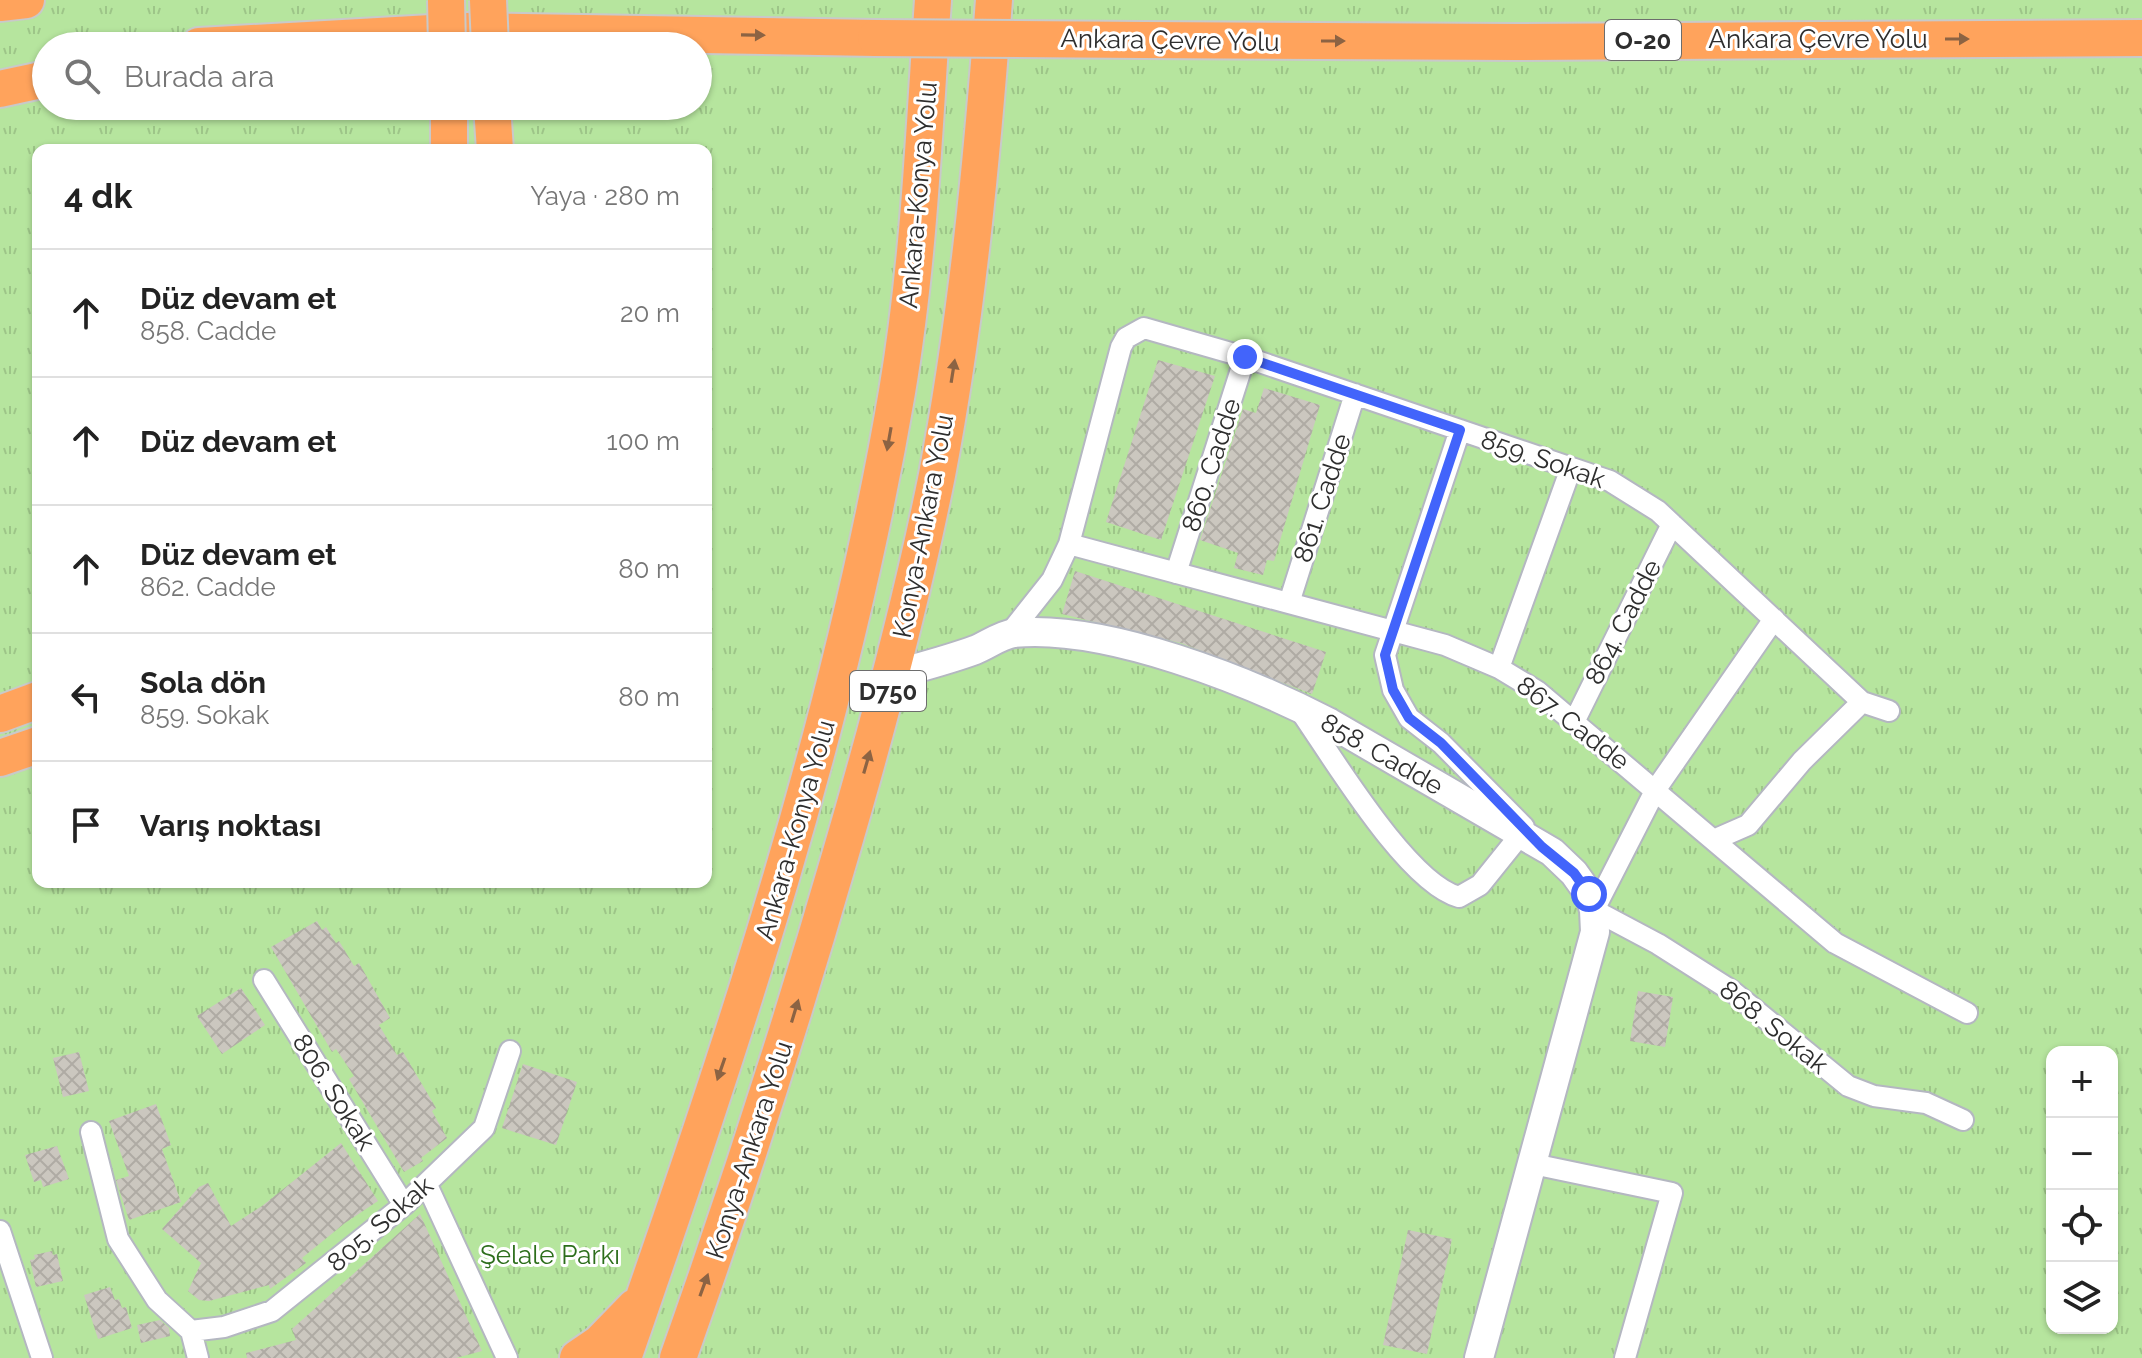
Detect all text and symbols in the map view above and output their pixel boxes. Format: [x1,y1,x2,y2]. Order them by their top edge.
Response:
road number: O-20 [1605,20,1681,60]
street label: Ankara Çevre Yolu [1060,23,1280,57]
street label: Ankara Çevre Yolu [1708,24,1928,54]
one-way arrow [741,29,766,42]
search box [32,32,712,120]
one-way arrow [1945,33,1970,45]
one-way arrow [1321,35,1346,47]
icon: search [60,54,104,98]
text: Burada ara [124,59,274,94]
street label: Ankara-Konya Yolu [893,80,943,310]
text: 4 dk [64,176,132,216]
text: Yaya · 280 m [530,181,680,211]
text: Düz devam et [140,281,337,316]
icon: ahead [64,291,108,335]
text: 20 m [620,298,680,328]
text: 858. Cadde [140,316,276,346]
route end [1227,339,1263,375]
one-way arrow [948,359,960,384]
street label: 860. Cadde [1175,395,1247,535]
street label: Konya-Ankara Yolu [887,412,959,640]
icon: ahead [64,419,108,463]
text: Düz devam et [140,424,337,459]
street label: 859. Sokak [1477,424,1609,494]
text: 100 m [607,426,680,456]
one-way arrow [882,427,894,452]
street label: 861. Cadde [1287,430,1357,566]
text: Düz devam et [140,537,337,572]
icon: ahead [64,547,108,591]
text: 80 m [618,554,680,584]
street label: 864. Cadde [1579,554,1667,690]
text: 862. Cadde [140,572,276,602]
text: Sola dön [140,665,266,700]
street label: 867. Cadde [1511,670,1635,776]
road number: D750 [850,671,926,711]
icon: left [64,675,108,719]
text: 80 m [618,682,680,712]
text: 859. Sokak [140,700,269,730]
street label: 858. Cadde [1316,707,1448,801]
street label: Ankara-Konya Yolu [749,717,841,943]
one-way arrow [861,749,874,773]
icon: arrive [64,803,108,847]
text: Varış noktası [140,808,321,843]
route start [1571,876,1607,912]
street label: 868. Sokak [1714,974,1835,1080]
one-way arrow [789,999,802,1023]
street label: 806. Sokak [286,1028,382,1156]
street label: Konya-Ankara Yolu [700,1037,798,1263]
map controls [2046,1046,2118,1334]
button: + [2046,1046,2118,1118]
one-way arrow [714,1057,727,1081]
button: − [2046,1118,2118,1190]
street label: 805. Sokak [321,1170,439,1278]
button: locate [2046,1190,2118,1262]
park label: Şelale Parkı [480,1240,620,1270]
button: layers [2046,1262,2118,1334]
one-way arrow [698,1272,711,1296]

